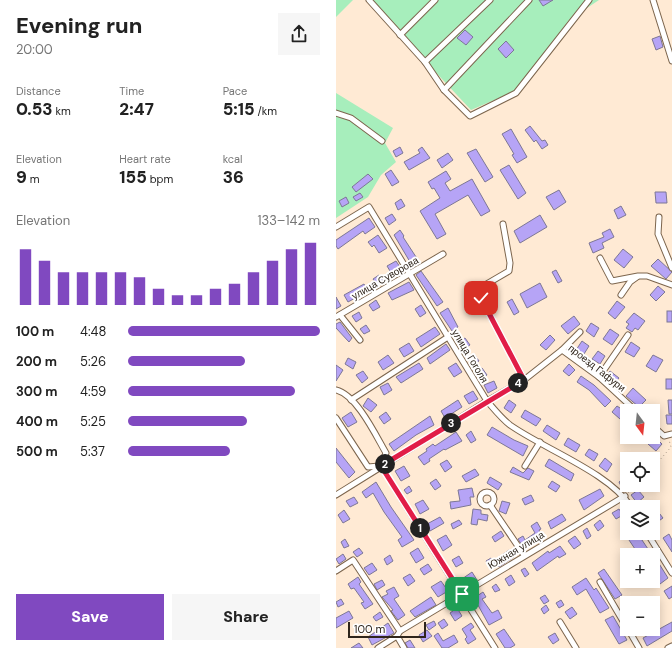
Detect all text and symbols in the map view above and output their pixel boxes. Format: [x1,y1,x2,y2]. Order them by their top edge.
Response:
text: Evening run [16,11,142,40]
button: share [278,13,320,55]
text: 20:00 [16,41,53,58]
text: Distance [16,84,61,98]
text: Time [119,84,144,98]
text: Pace [223,84,247,98]
text: 0.53 [16,98,53,120]
text: 2:47 [119,98,154,120]
text: 5:15 [223,98,255,120]
text: km [53,104,71,118]
text: /km [255,104,277,118]
text: Elevation [16,152,62,166]
text: Heart rate [119,152,171,166]
text: kcal [223,152,243,166]
text: 9 [16,166,27,188]
text: 155 [119,166,147,188]
text: 36 [223,166,244,188]
text: m [27,172,40,186]
text: bpm [147,172,173,186]
text: Elevation [16,212,70,229]
text: 133–142 m [257,212,320,229]
street label: улица Суворова [349,253,421,302]
pin [464,281,498,315]
icon: check [470,287,492,309]
text: 100 m [16,323,54,340]
text: 4:48 [80,323,106,340]
street label: улица Гоголя [449,327,491,385]
street label: проезд Гафури [566,342,628,394]
text: 200 m [16,353,57,370]
text: 5:26 [80,353,106,370]
pin: 4 [508,373,528,393]
text: 4 [514,376,522,390]
text: 300 m [16,383,57,400]
text: 4:59 [80,383,106,400]
north arrow [620,404,660,444]
map controls [620,404,660,636]
text: 400 m [16,413,58,430]
text: 5:25 [80,413,106,430]
pin: 3 [441,413,461,433]
text: 3 [448,416,454,430]
text: 500 m [16,443,58,460]
text: 5:37 [80,443,105,460]
button: locate [620,452,660,492]
pin: 2 [375,454,395,474]
text: 2 [382,457,388,471]
button: layers [620,500,660,540]
pin: 1 [410,518,430,538]
text: 1 [418,521,422,535]
street label: Южная улица [485,528,547,572]
button: + [620,548,660,588]
pin [445,577,479,611]
icon: arrive [451,583,473,605]
button: Save [16,594,164,640]
button: Share [172,594,320,640]
button: − [620,596,660,636]
scale bar [348,620,426,639]
text: 100 m [354,622,385,636]

